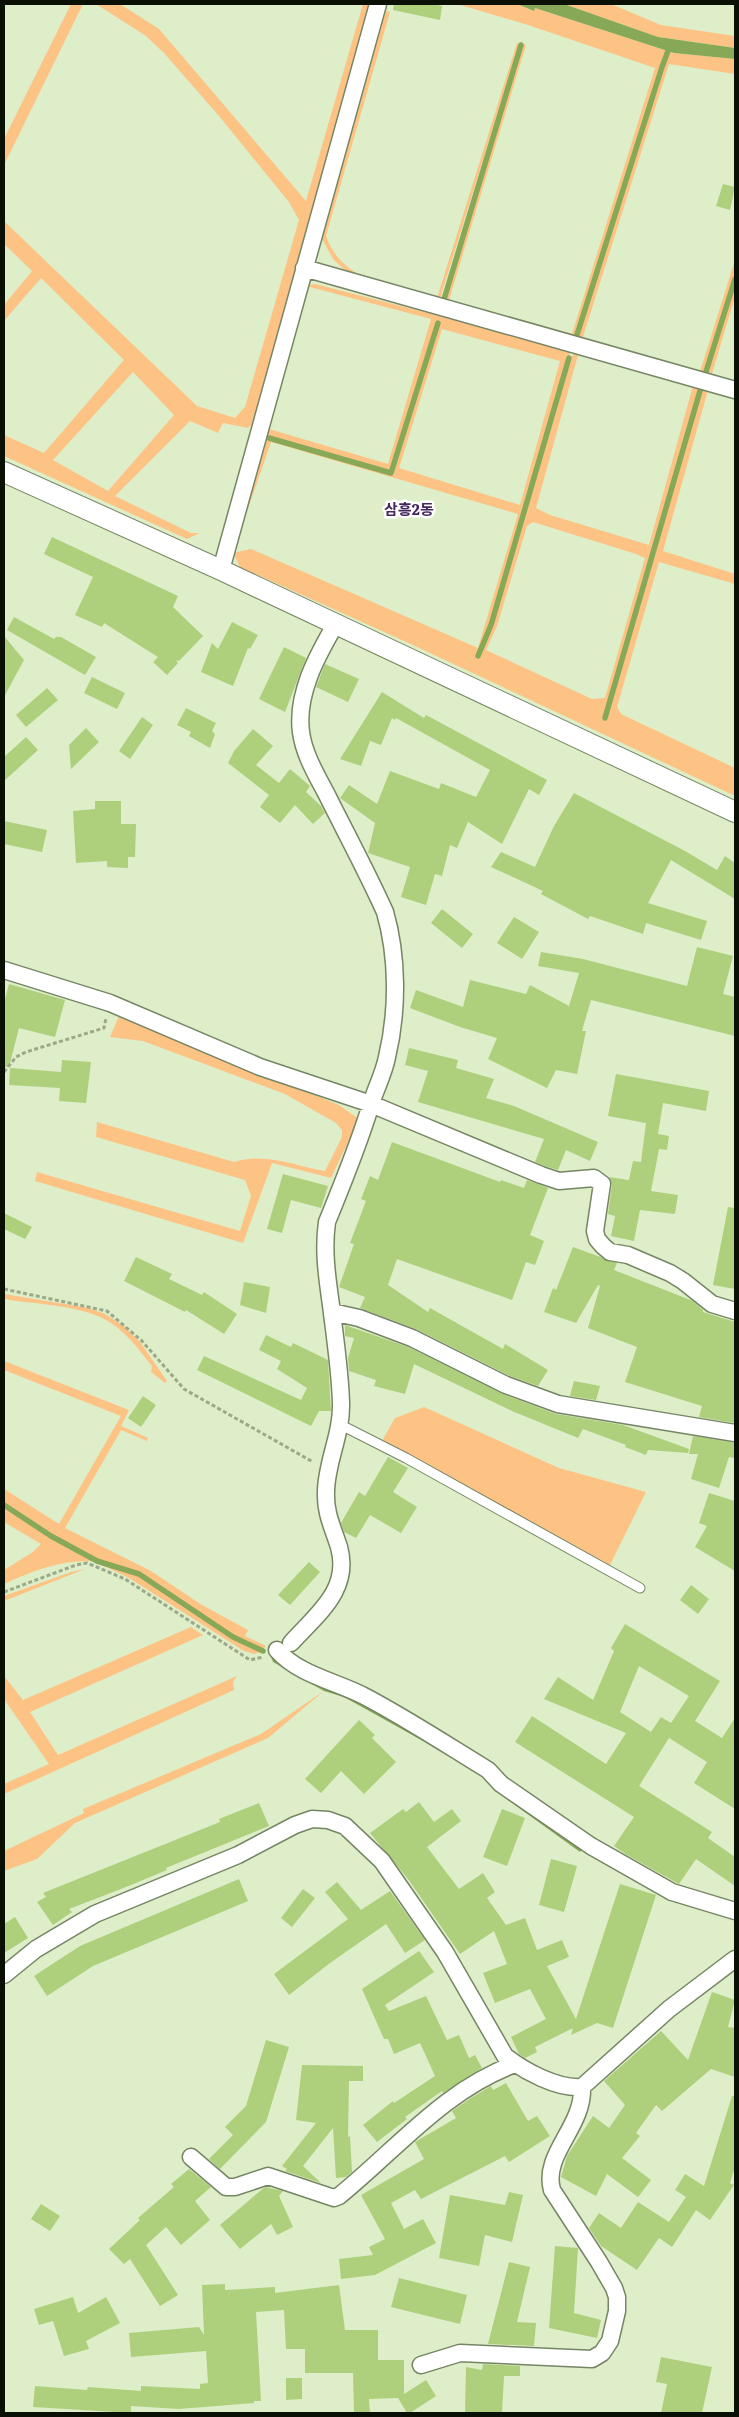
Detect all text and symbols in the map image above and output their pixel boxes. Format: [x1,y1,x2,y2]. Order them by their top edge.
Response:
district label: 삼흥2동 [384,497,434,520]

